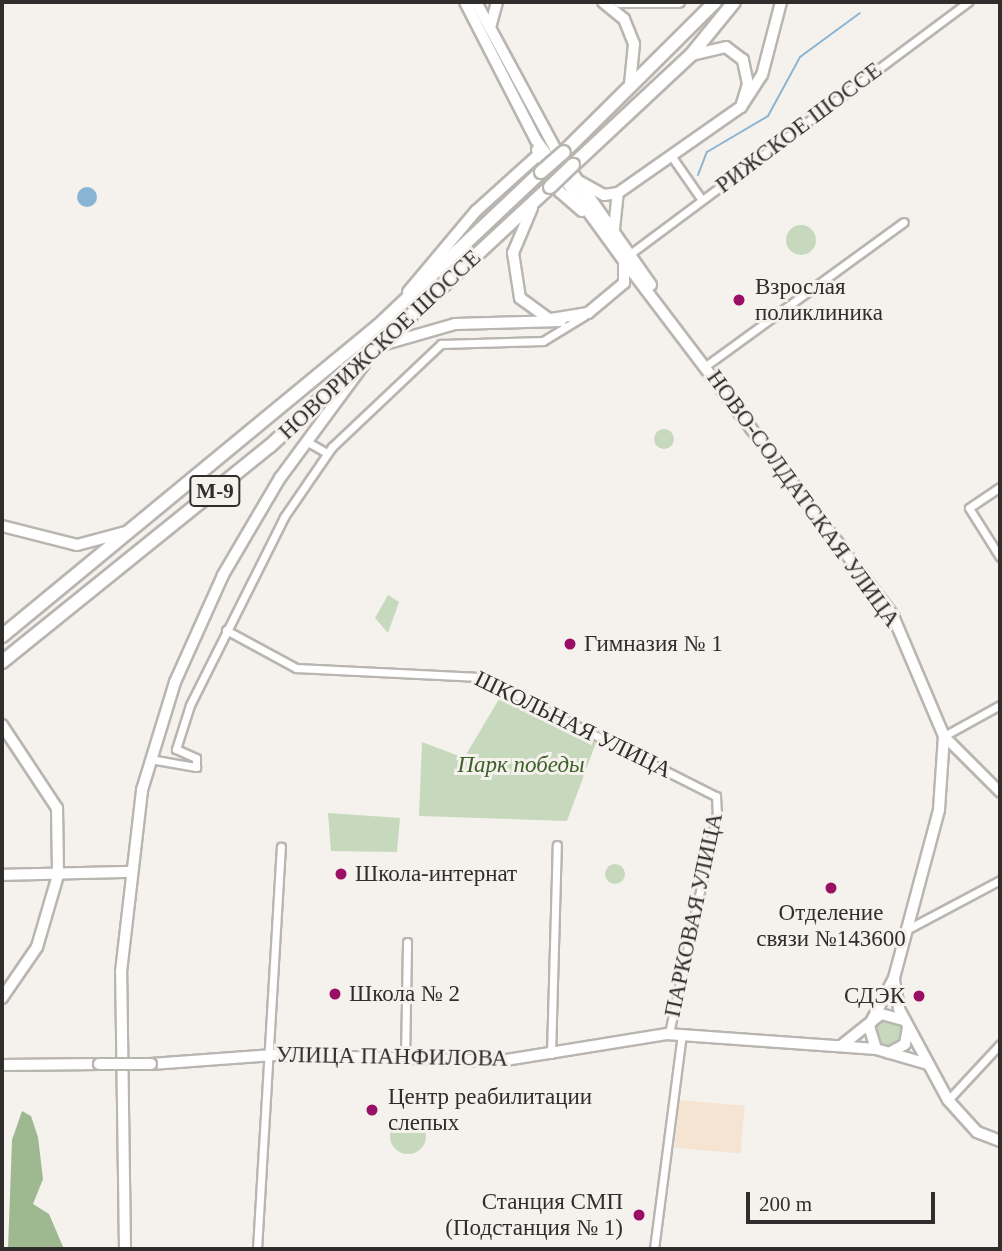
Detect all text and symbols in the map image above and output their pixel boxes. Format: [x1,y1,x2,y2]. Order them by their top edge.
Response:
street label: РИЖСКОЕ ШОССЕ [711,57,887,199]
street label: НОВОРИЖСКОЕ ШОССЕ [273,244,487,446]
place label: Взрослая поликлиника [755,273,883,327]
marker: Взрослая поликлиника [729,290,749,310]
street label: НОВО-СОЛДАТСКАЯ УЛИЦА [700,365,906,633]
road number: М-9 [189,474,241,508]
place label: Гимназия № 1 [584,630,723,658]
marker: Гимназия № 1 [562,636,578,652]
street label: ШКОЛЬНАЯ УЛИЦА [470,665,676,785]
park label: Парк победы [457,751,585,779]
street label: ПАРКОВАЯ УЛИЦА [659,810,729,1020]
place label: Школа-интернат [355,860,517,888]
marker: Школа-интернат [333,866,349,882]
marker: Отделение связи №143600 [823,880,839,896]
place label: Отделение связи №143600 [756,899,906,953]
place label: Школа № 2 [349,980,460,1008]
place label: СДЭК [844,982,905,1010]
marker: Школа № 2 [327,986,343,1002]
marker: СДЭК [911,988,927,1004]
street label: УЛИЦА ПАНФИЛОВА [276,1041,508,1073]
place label: Центр реабилитации слепых [388,1083,592,1137]
marker: Центр реабилитации слепых [362,1100,382,1120]
scale bar [750,1178,939,1222]
place label: Станция СМП (Подстанция № 1) [445,1188,623,1242]
text: 200 m [759,1192,812,1216]
marker: Станция СМП (Подстанция № 1) [629,1205,649,1225]

